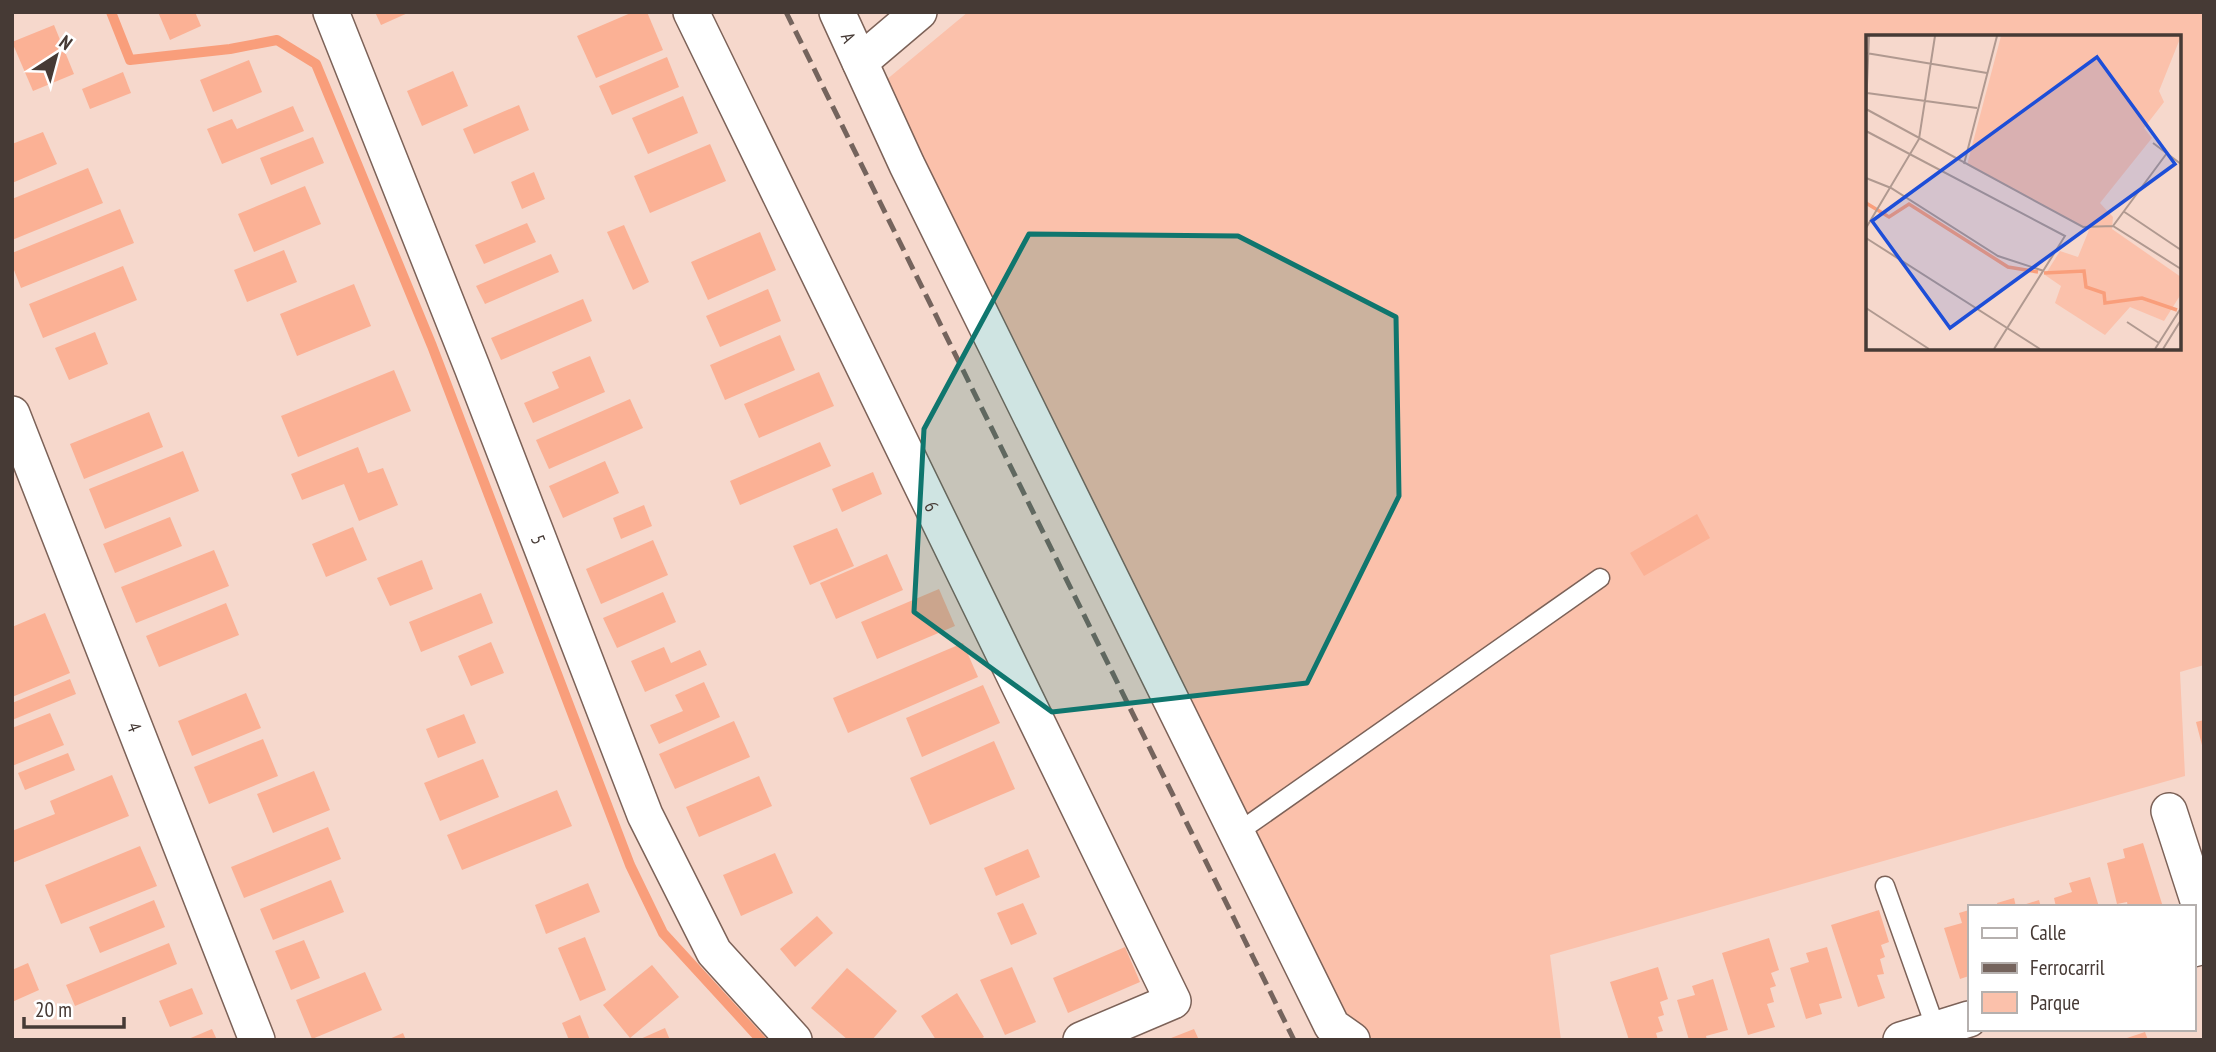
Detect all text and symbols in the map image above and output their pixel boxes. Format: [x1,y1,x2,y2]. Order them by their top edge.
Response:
north arrow [21,21,91,91]
street label: A [836,28,861,47]
text: N [55,30,77,55]
inset map [1866,35,2181,350]
street label: 6 [919,497,945,516]
street label: 5 [526,531,551,548]
street label: 4 [122,719,147,736]
legend [1968,905,2195,1031]
text: Calle [2030,919,2066,946]
text: Ferrocarril [2030,954,2105,981]
scale bar [24,986,124,1030]
text: Parque [2030,989,2080,1016]
text: 20 m [35,996,72,1023]

